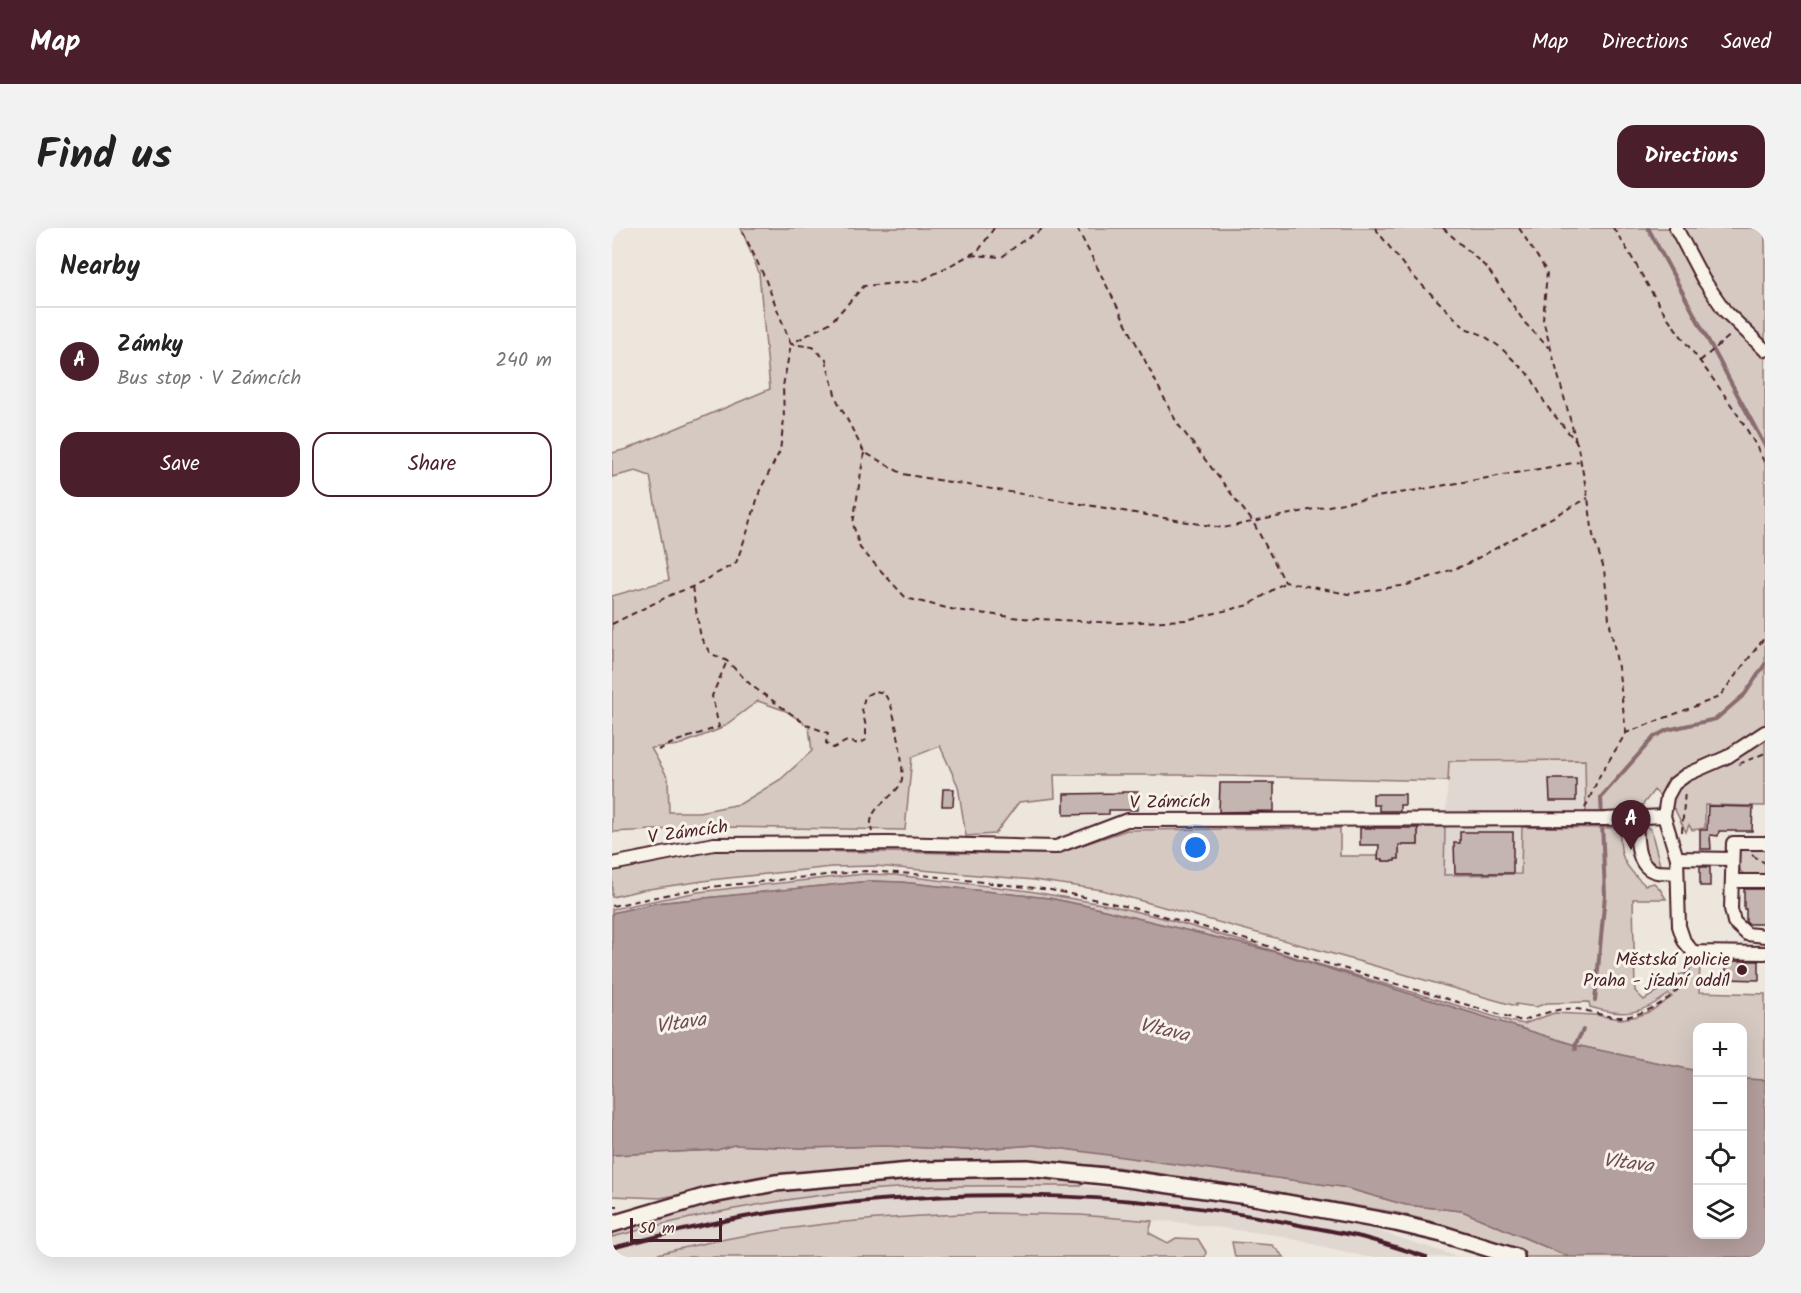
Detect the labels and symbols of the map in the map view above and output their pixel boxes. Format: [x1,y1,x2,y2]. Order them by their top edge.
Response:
street label: V Zámcích [1129,788,1211,818]
pin: A [1612,800,1650,850]
street label: V Zámcích [646,813,730,853]
your location [1181,833,1210,862]
place label: Městská policie Praha - jízdní oddíl [1583,946,1731,996]
marker: Městská policie Praha - jízdní oddíl [1735,963,1749,977]
water label: Vltava [654,1004,710,1044]
water label: Vltava [1136,1010,1194,1053]
water label: Vltava [1601,1145,1657,1183]
scale bar [630,1215,722,1242]

